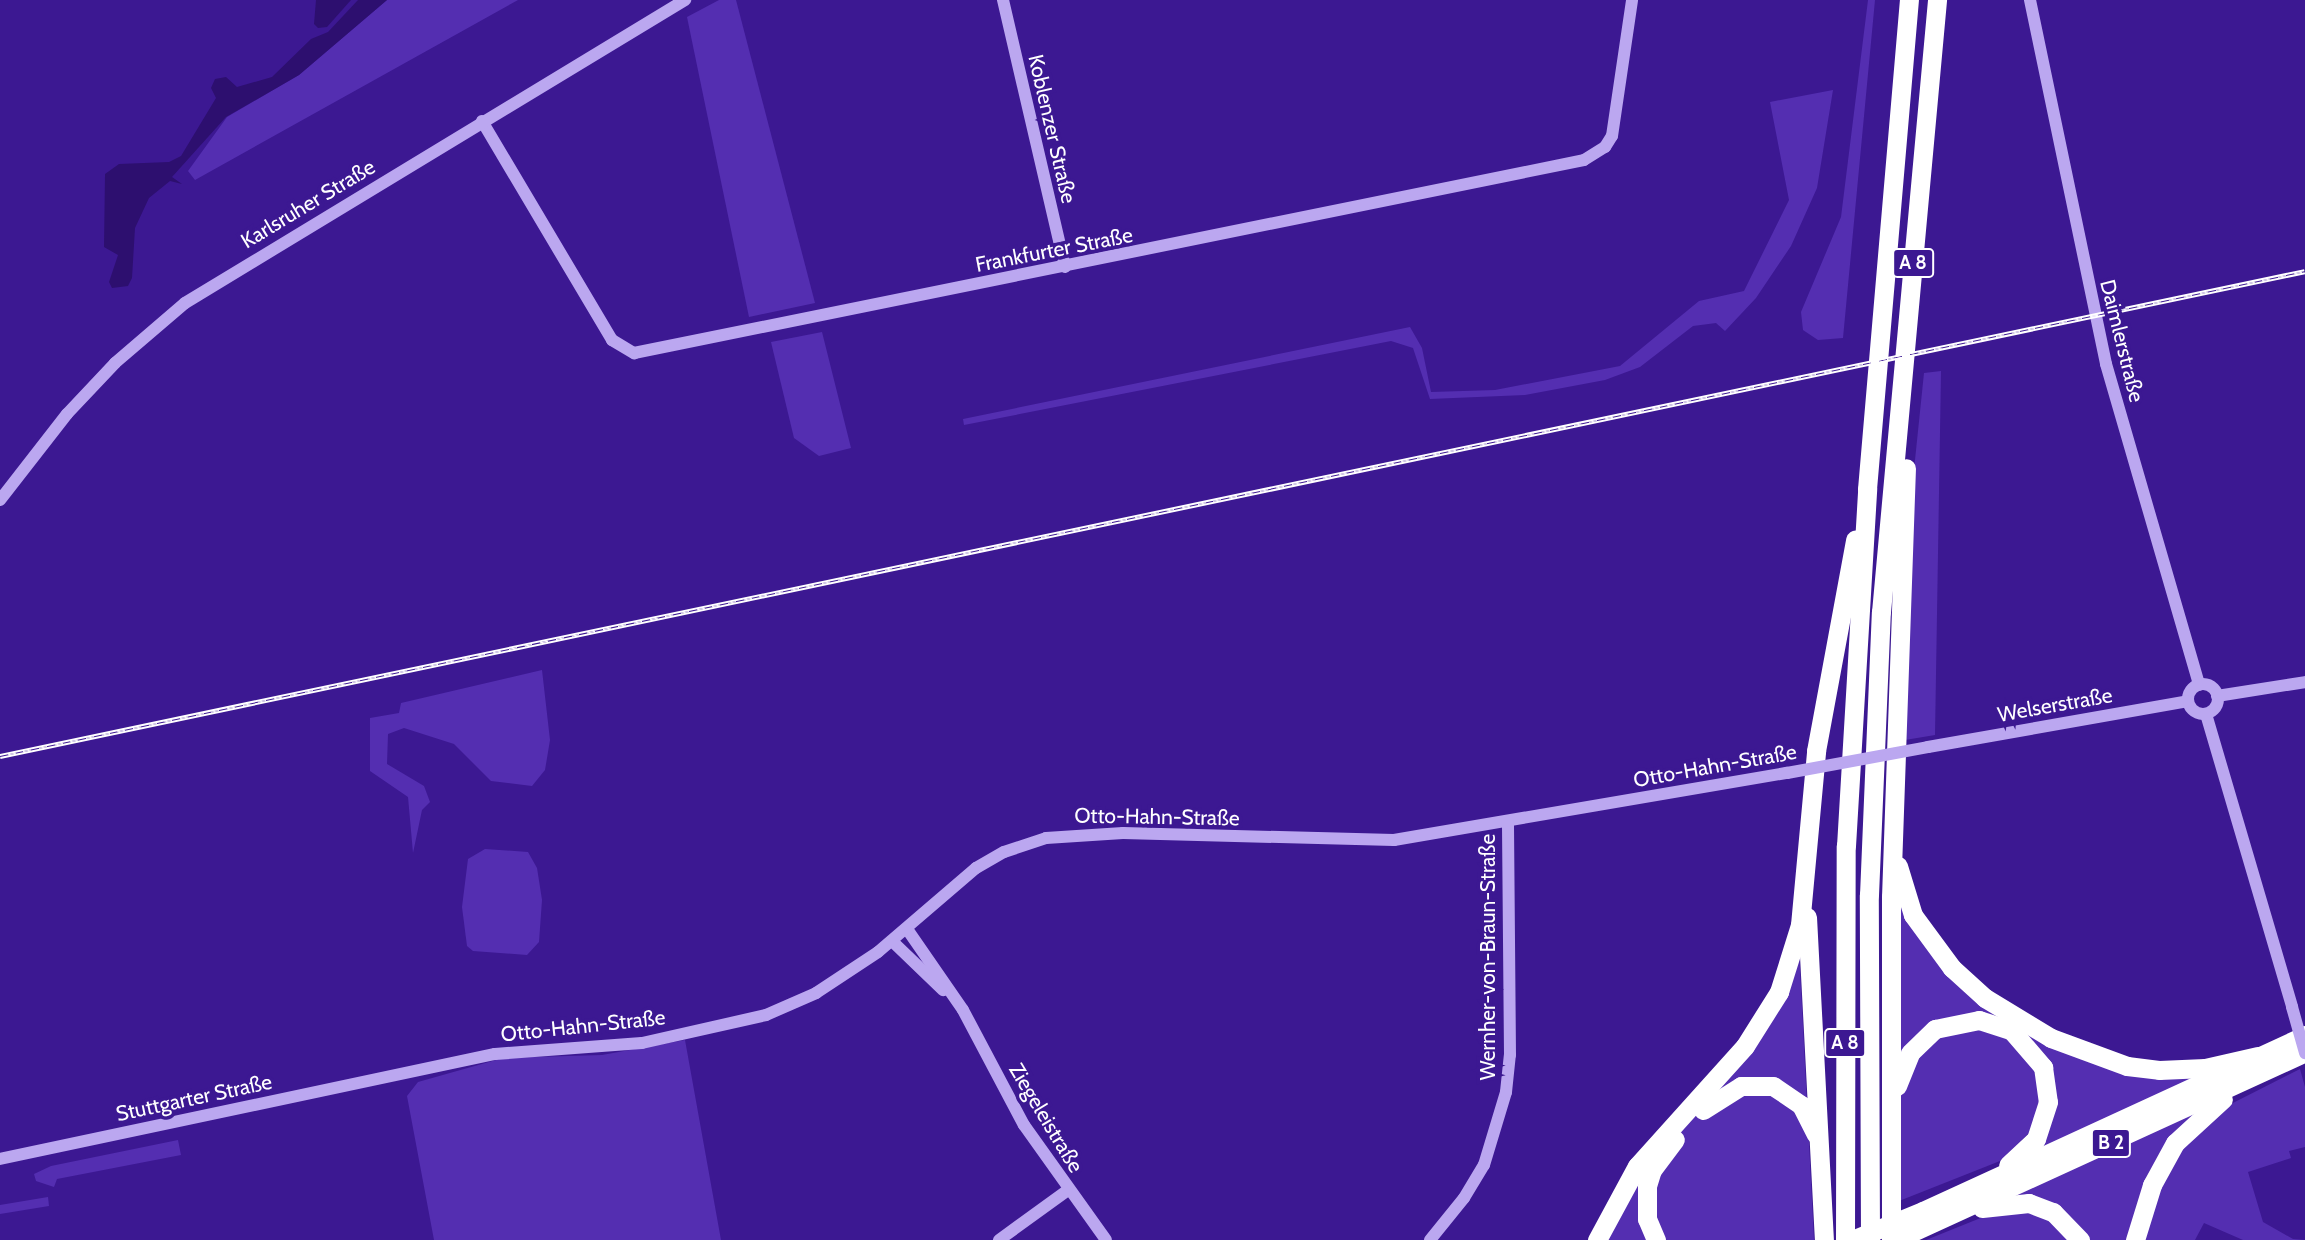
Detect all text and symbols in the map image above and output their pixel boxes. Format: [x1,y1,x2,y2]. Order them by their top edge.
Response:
street label: Koblenzer Straße [1023,52,1081,206]
street label: Karlsruher Straße [236,154,380,254]
street label: Frankfurter Straße [973,222,1135,278]
road number: A 8 [1892,247,1934,278]
street label: Daimlerstraße [2095,277,2149,405]
street label: Welserstraße [1996,683,2114,727]
street label: Otto-Hahn-Straße [1631,739,1799,793]
street label: Otto-Hahn-Straße [1074,803,1240,831]
street label: Wernher-von-Braun-Straße [1475,834,1501,1080]
street label: Otto-Hahn-Straße [499,1005,667,1047]
road number: A 8 [1824,1028,1866,1058]
street label: Ziegeleistraße [1004,1059,1088,1177]
street label: Stuttgarter Straße [114,1069,274,1127]
road number: B 2 [2090,1128,2132,1158]

